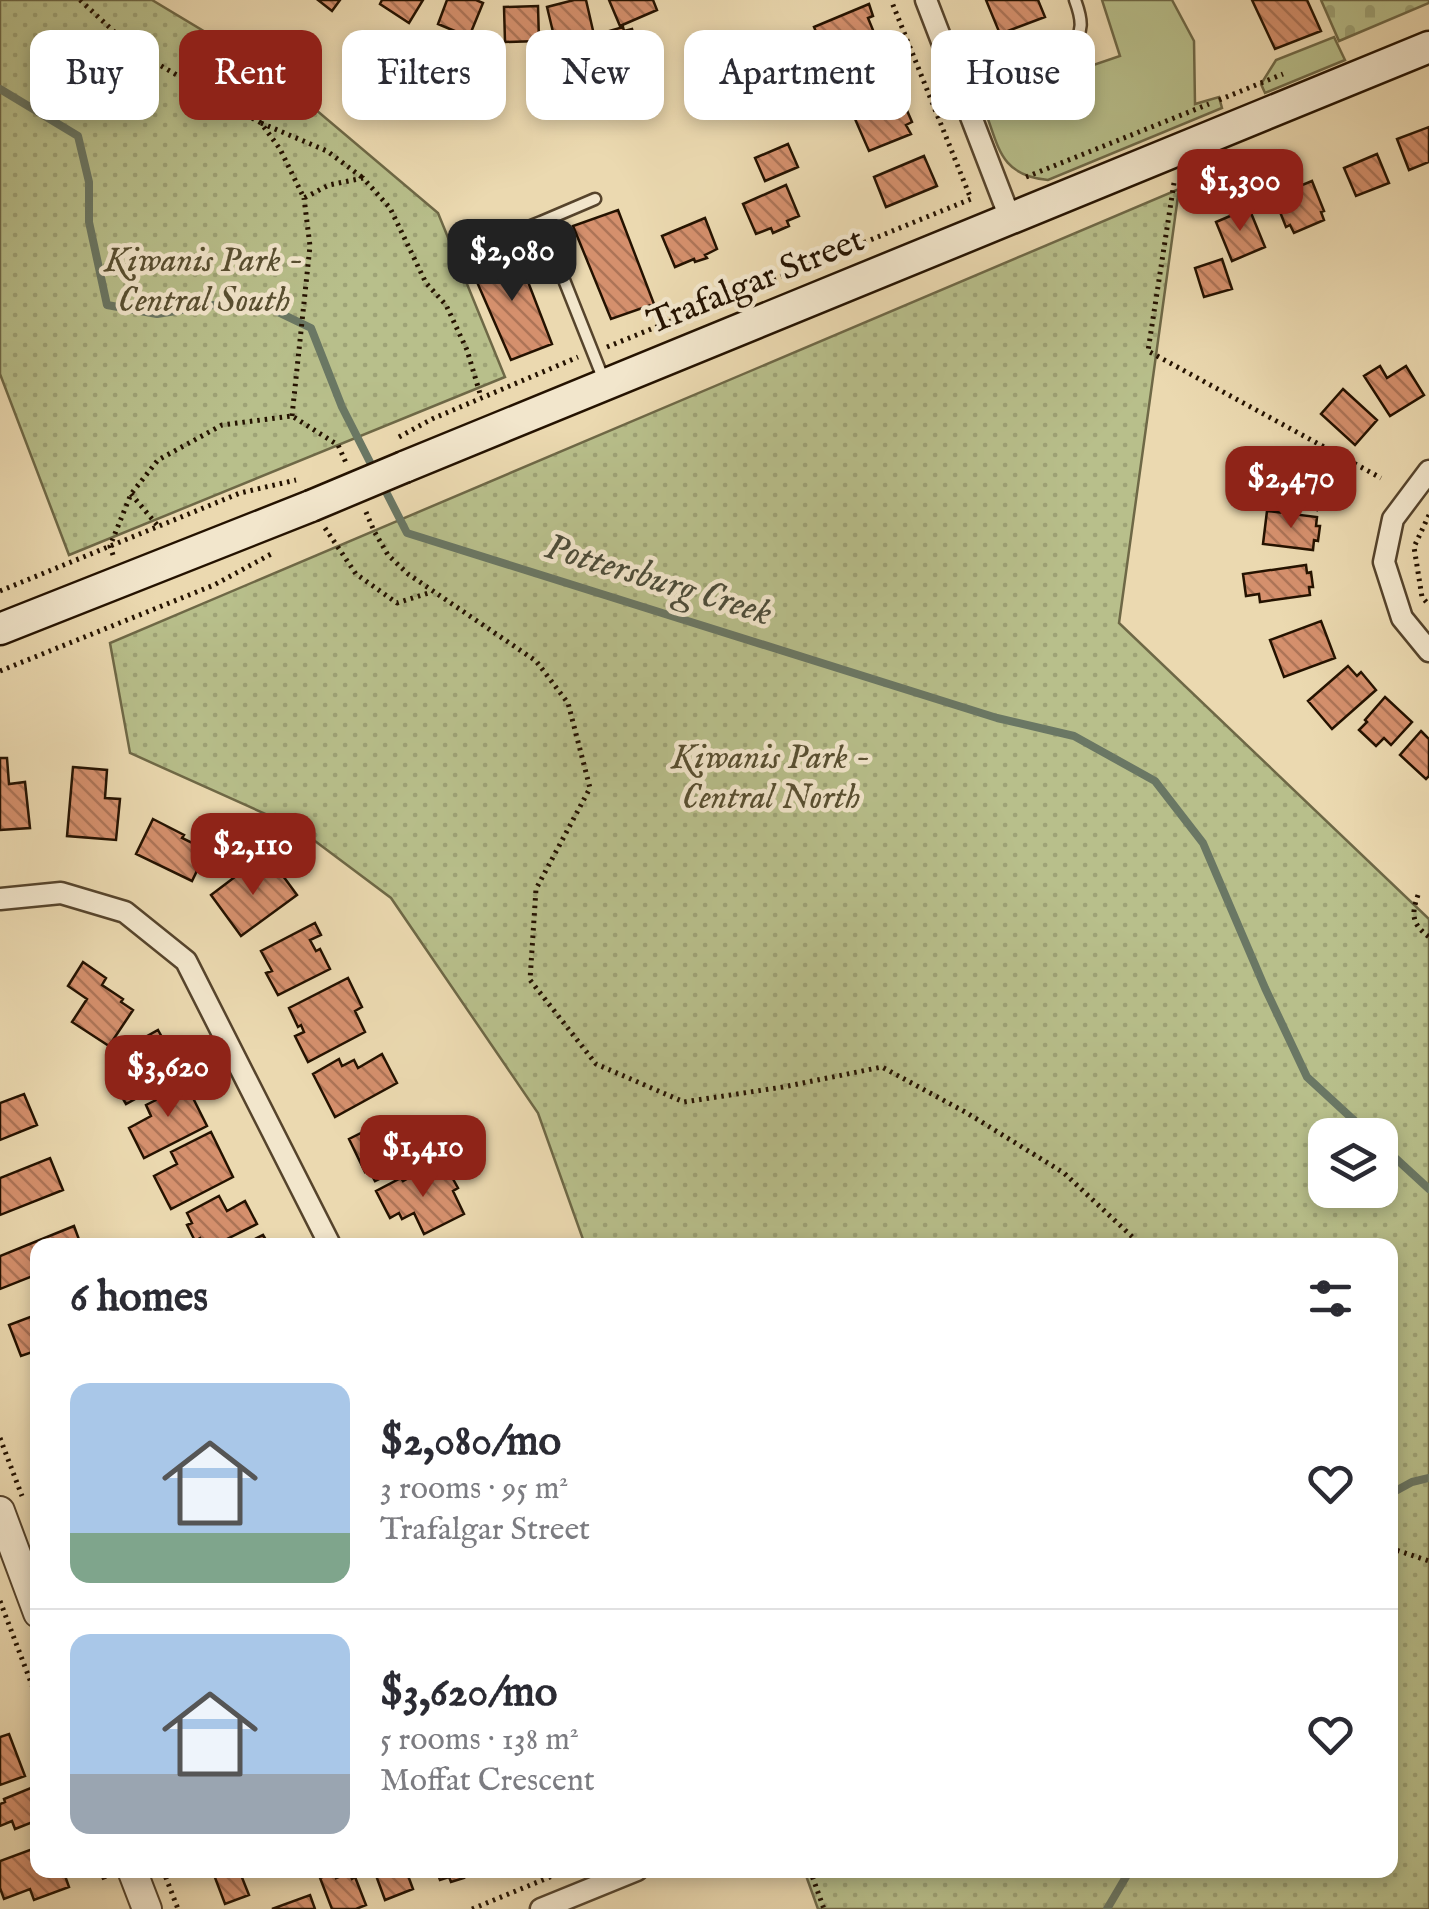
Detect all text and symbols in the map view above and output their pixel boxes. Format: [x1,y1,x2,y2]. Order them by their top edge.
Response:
chip: Buy [30,30,159,120]
chip: Rent [179,30,322,120]
chip: Filters [342,30,506,120]
chip: New [526,30,664,120]
chip: Apartment [684,30,911,120]
chip: House [931,30,1095,120]
pin: $1,300 [1159,149,1321,234]
text: $1,300 [1199,161,1281,202]
street label: Trafalgar Street [641,218,871,346]
pin: $2,080 [431,219,593,304]
text: $2,080 [469,231,555,272]
park label: Kiwanis Park - Central South [102,239,304,324]
pin: $2,470 [1210,446,1372,531]
text: $2,470 [1247,458,1335,499]
water label: Pottersburg Creek [539,524,777,638]
park label: Kiwanis Park - Central North [669,736,871,821]
pin: $2,110 [172,813,334,898]
text: $2,110 [213,825,293,866]
pin: $3,620 [87,1035,249,1120]
text: $3,620 [127,1047,209,1088]
pin: $1,410 [342,1115,504,1200]
map controls [1308,1118,1398,1208]
button: layers [1308,1118,1398,1208]
text: $1,410 [382,1127,464,1168]
icon: filters [1303,1271,1358,1326]
text: 6 homes [70,1272,208,1325]
text: $2,080/mo [380,1416,561,1469]
icon: home [150,1423,270,1543]
icon: heart [1303,1456,1358,1511]
text: 3 rooms · 95 m² [380,1469,568,1510]
text: Trafalgar Street [380,1510,590,1551]
text: $3,620/mo [380,1667,557,1720]
icon: home [150,1674,270,1794]
icon: heart [1303,1707,1358,1762]
text: 5 rooms · 138 m² [380,1720,579,1761]
text: Moffat Crescent [380,1761,595,1802]

